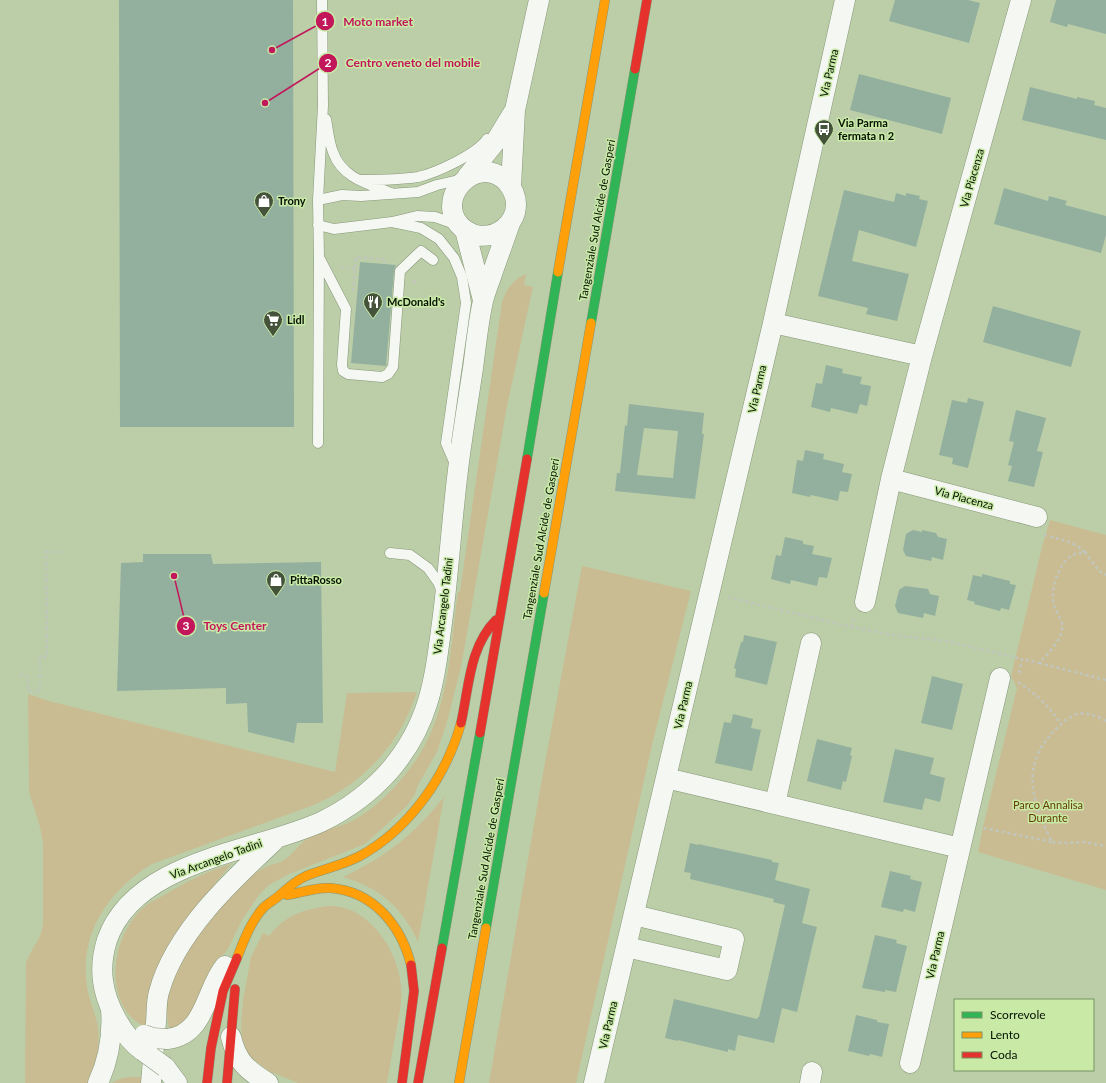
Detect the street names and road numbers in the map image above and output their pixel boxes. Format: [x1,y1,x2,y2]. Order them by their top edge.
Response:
street label: Via Parma [817,48,840,98]
street label: Tangenziale Sud Alcide de Gasperi [576,138,617,302]
street label: Via Piacenza [957,147,986,209]
street label: Via Parma [745,364,768,414]
street label: Tangenziale Sud Alcide de Gasperi [520,457,561,621]
street label: Via Piacenza [933,483,995,512]
street label: Via Arcangelo Tadini [430,557,455,655]
street label: Via Parma [671,680,694,730]
street label: Tangenziale Sud Alcide de Gasperi [465,777,506,941]
street label: Via Arcangelo Tadini [168,836,264,881]
street label: Via Parma [923,930,946,980]
street label: Via Parma [596,1000,619,1050]

